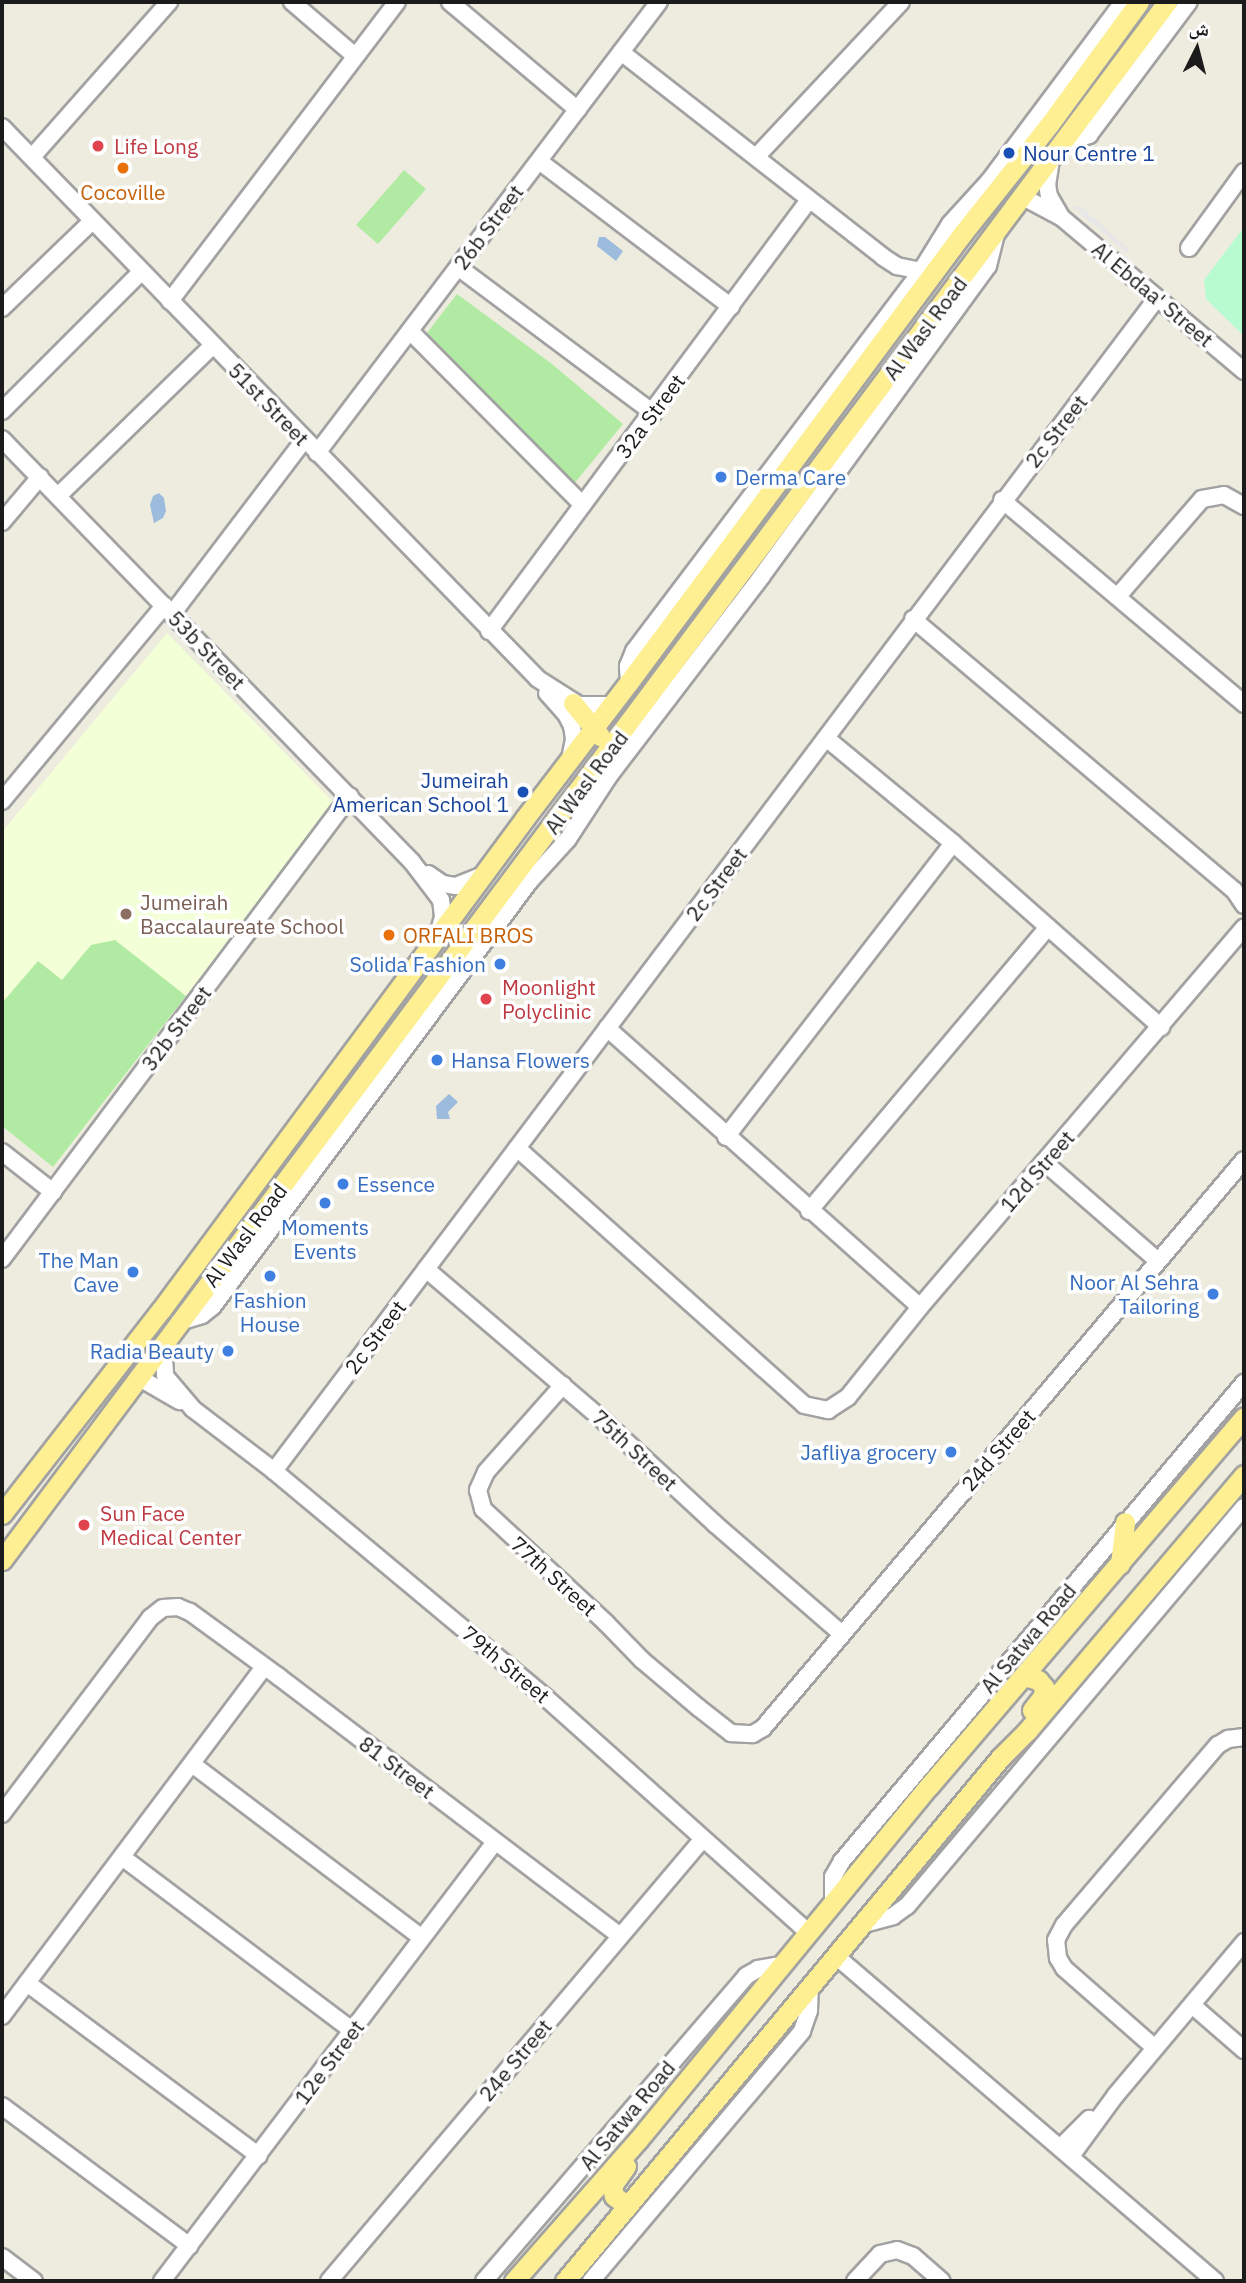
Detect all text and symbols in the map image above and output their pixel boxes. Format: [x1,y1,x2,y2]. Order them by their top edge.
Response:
north arrow [1162,14,1232,84]
text: ش [1188,15,1210,41]
place label: Life Long [114,133,198,159]
marker: Life Long [88,136,108,156]
place label: Nour Centre 1 [1023,140,1155,166]
marker: Nour Centre 1 [1001,145,1017,161]
marker: Cocoville [115,160,131,176]
place label: Cocoville [80,179,166,205]
street label: 26b Street [448,180,528,274]
street label: Al Ebdaa' Street [1087,236,1219,352]
street label: Al Wasl Road [878,271,972,385]
street label: 51st Street [223,357,315,451]
street label: 32a Street [610,369,690,463]
street label: 2c Street [1020,389,1092,473]
place label: Derma Care [735,464,846,490]
marker: Derma Care [713,469,729,485]
street label: 53b Street [163,605,251,695]
street label: Al Wasl Road [539,725,633,839]
place label: Jumeirah American School 1 [333,767,509,817]
marker: Jumeirah American School 1 [515,784,531,800]
street label: 2c Street [680,842,752,926]
place label: Jumeirah Baccalaureate School [140,889,344,939]
marker: Jumeirah Baccalaureate School [118,906,134,922]
place label: ORFALI BROS [403,922,533,948]
marker: ORFALI BROS [381,927,397,943]
place label: Solida Fashion [350,951,486,977]
marker: Solida Fashion [492,956,508,972]
place label: Moonlight Polyclinic [502,974,596,1024]
street label: 32b Street [136,981,216,1075]
marker: Moonlight Polyclinic [476,989,496,1009]
place label: Hansa Flowers [451,1047,590,1073]
marker: Hansa Flowers [429,1052,445,1068]
street label: 12d Street [995,1125,1079,1217]
place label: Essence [357,1171,435,1197]
marker: Essence [335,1176,351,1192]
street label: Al Wasl Road [198,1178,292,1292]
marker: Moments Events [317,1195,333,1211]
place label: Moments Events [281,1214,369,1264]
place label: The Man Cave [38,1247,119,1297]
marker: The Man Cave [125,1264,141,1280]
marker: Fashion House [262,1268,278,1284]
place label: Noor Al Sehra Tailoring [1069,1269,1199,1319]
marker: Noor Al Sehra Tailoring [1205,1286,1221,1302]
place label: Fashion House [233,1287,307,1337]
street label: 2c Street [339,1295,411,1379]
place label: Radia Beauty [90,1338,214,1364]
marker: Radia Beauty [220,1343,236,1359]
street label: 75th Street [587,1404,683,1496]
street label: 24d Street [956,1404,1040,1496]
place label: Jafliya grocery [800,1439,937,1465]
marker: Jafliya grocery [943,1444,959,1460]
place label: Sun Face Medical Center [100,1500,241,1550]
marker: Sun Face Medical Center [74,1515,94,1535]
street label: 77th Street [506,1531,602,1621]
street label: Al Satwa Road [975,1578,1081,1698]
street label: 79th Street [457,1620,555,1708]
street label: 81 Street [354,1731,440,1803]
street label: 24e Street [473,2014,557,2106]
street label: 12e Street [289,2015,369,2109]
street label: Al Satwa Road [574,2055,680,2175]

